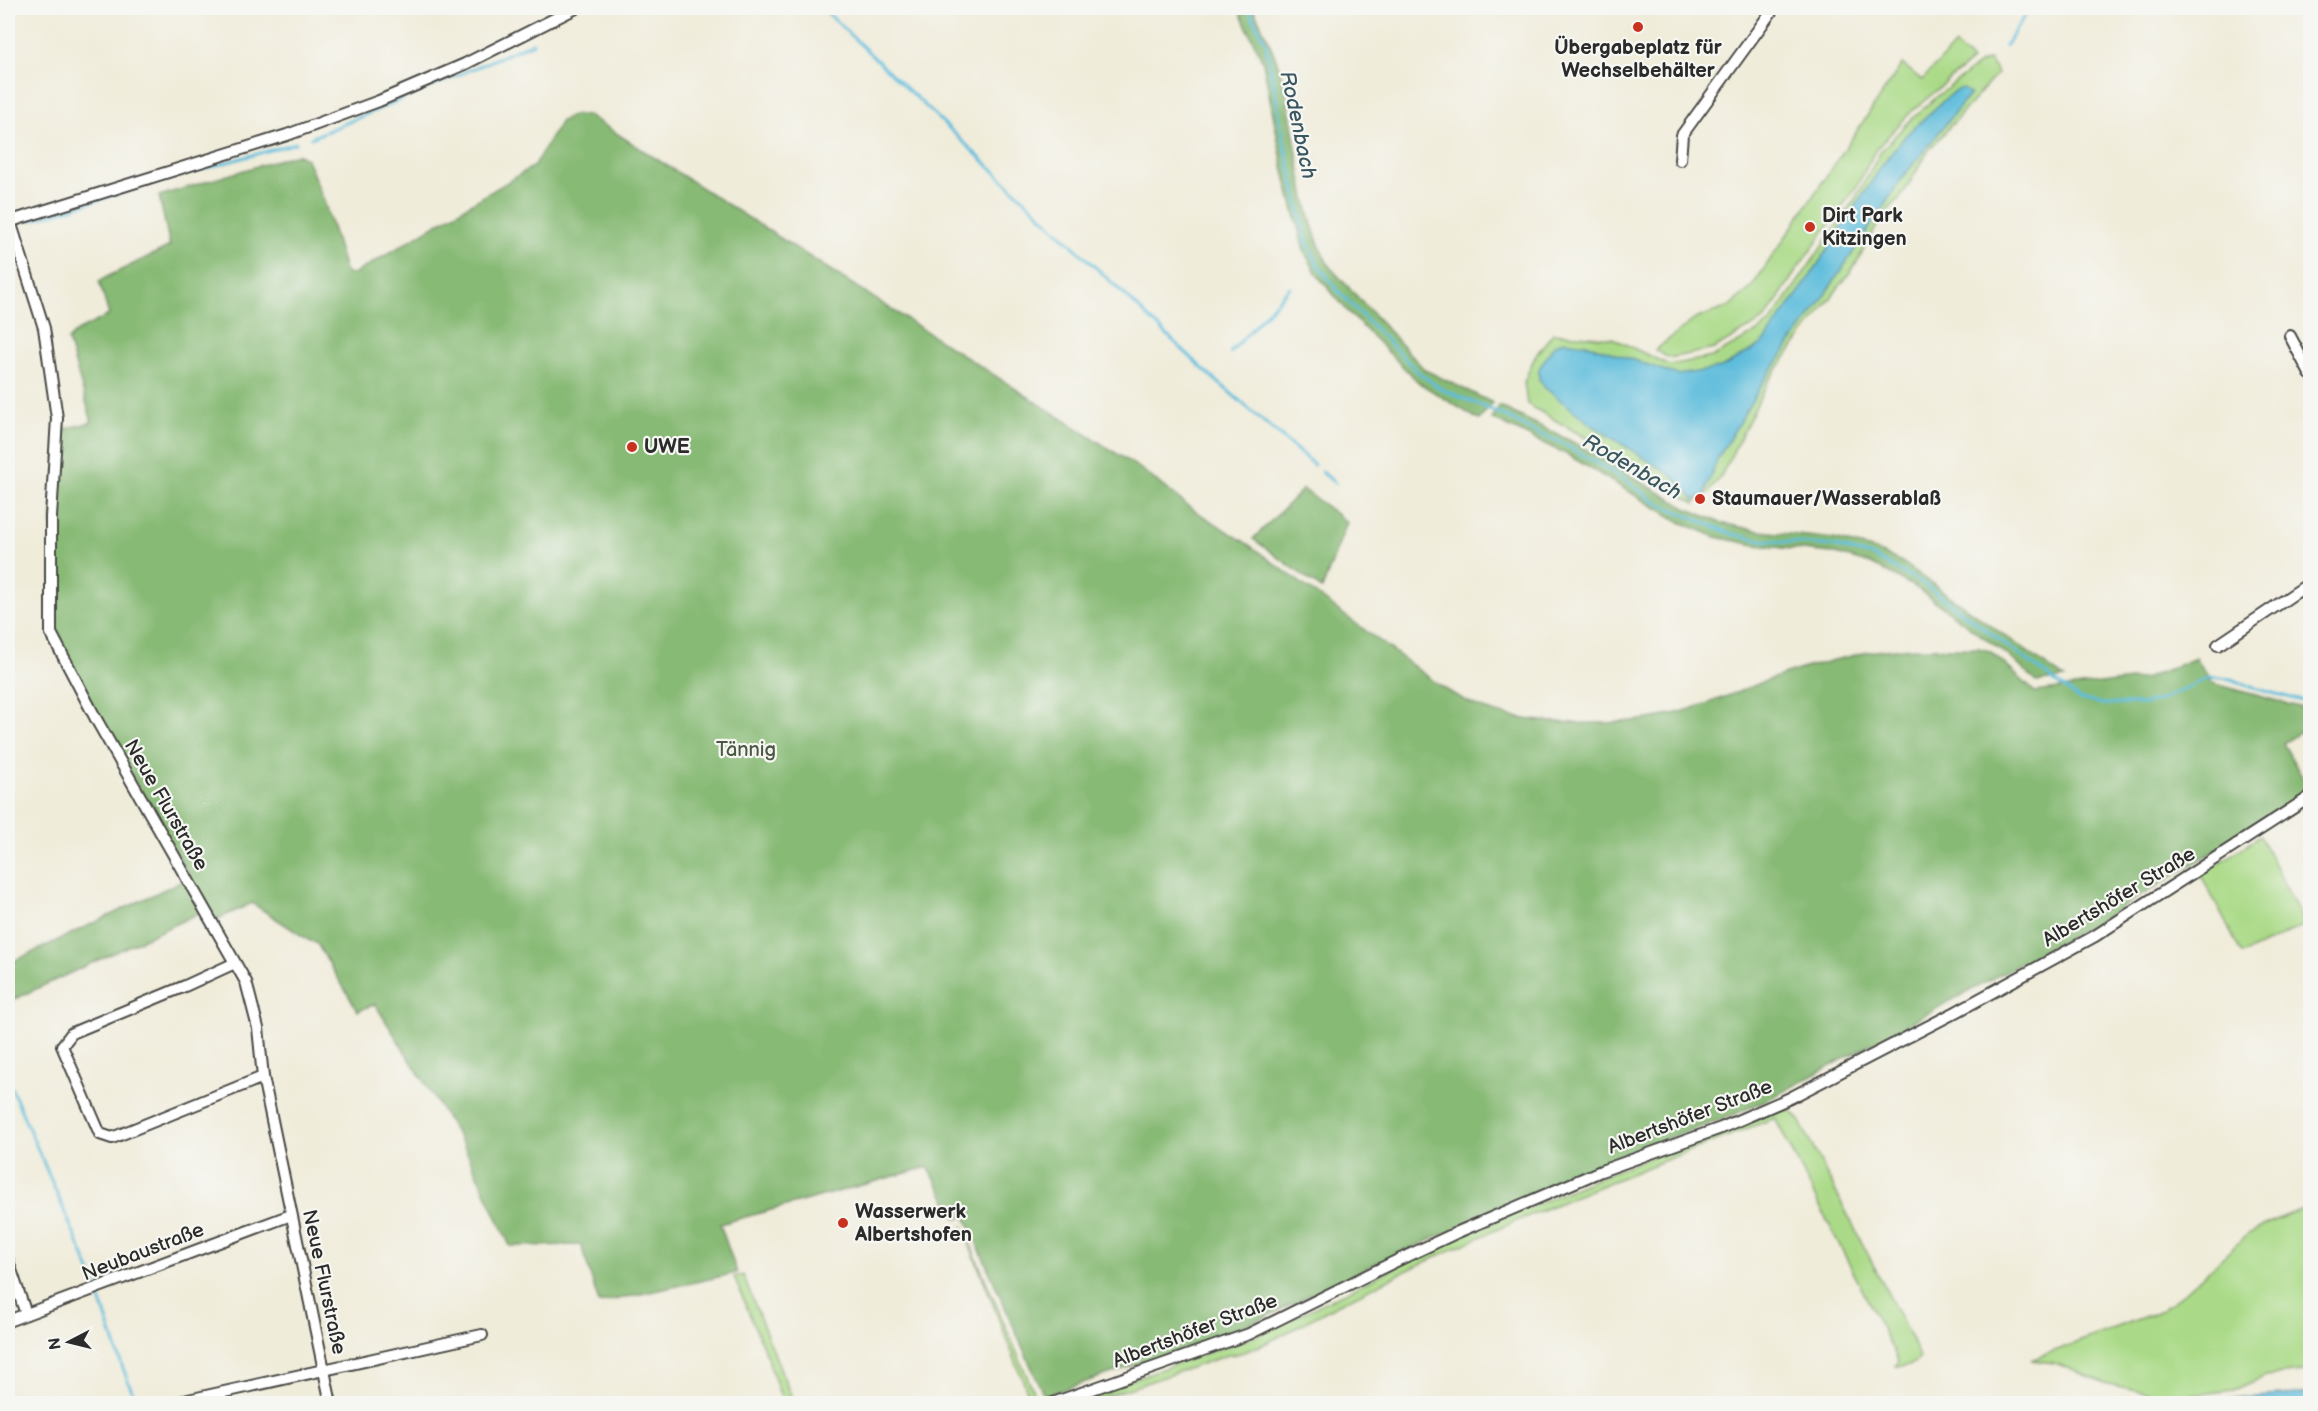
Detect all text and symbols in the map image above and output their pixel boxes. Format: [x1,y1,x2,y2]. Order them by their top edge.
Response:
marker: Übergabeplatz für Wechselbehälter [1631,20,1645,34]
place label: Übergabeplatz für Wechselbehälter [1554,35,1723,83]
water label: Rodenbach [1274,69,1322,182]
place label: Dirt Park Kitzingen [1822,204,1907,251]
marker: Dirt Park Kitzingen [1803,220,1817,234]
water label: Rodenbach [1578,429,1686,505]
place label: UWE [644,435,690,459]
marker: UWE [625,440,639,454]
place label: Staumauer/Wasserablaß [1712,487,1941,511]
marker: Staumauer/Wasserablaß [1693,492,1707,506]
street label: Neue Flurstraße [119,735,213,875]
park label: Tännig [716,738,776,762]
street label: Albertshöfer Straße [2038,842,2200,952]
street label: Albertshöfer Straße [1604,1075,1776,1159]
place label: Wasserwerk Albertshofen [854,1200,972,1247]
street label: Neue Flurstraße [297,1207,351,1357]
marker: Wasserwerk Albertshofen [836,1216,850,1230]
street label: Neubaustraße [78,1218,208,1286]
street label: Albertshöfer Straße [1109,1289,1281,1373]
north arrow [39,1312,99,1372]
text: N [45,1337,66,1351]

